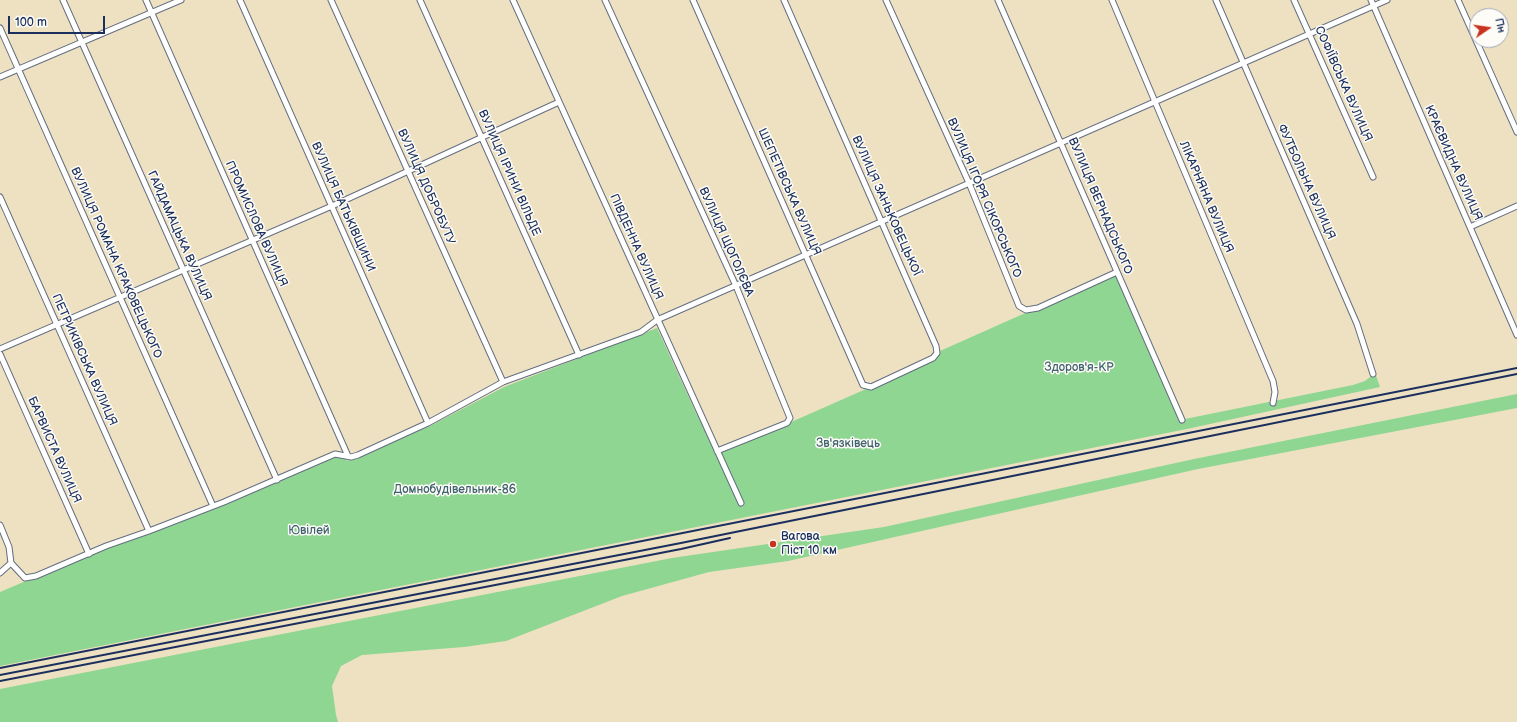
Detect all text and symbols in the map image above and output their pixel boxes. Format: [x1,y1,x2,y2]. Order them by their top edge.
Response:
scale bar [10,8,107,34]
north arrow [1469,8,1509,48]
text: 100 m [15,15,47,30]
text: Пн [1492,17,1508,34]
street label: СОФІЇВСЬКА ВУЛИЦЯ [1311,24,1375,144]
street label: КРАЄВИДНА ВУЛИЦЯ [1421,103,1485,223]
street label: ВУЛИЦЯ ІРИНИ ВІЛЬДЕ [475,108,543,238]
street label: ВУЛИЦЯ ІГОРЯ СІКОРСЬКОГО [944,116,1024,280]
street label: ФУТБОЛЬНА ВУЛИЦЯ [1274,122,1338,242]
street label: ШЕПЕТІВСЬКА ВУЛИЦЯ [754,126,824,258]
street label: ВУЛИЦЯ ДОБРОБУТУ [394,127,458,247]
street label: ВУЛИЦЯ ЗАНЬКОВЕЦЬКОЇ [848,133,924,279]
street label: ВУЛИЦЯ ВЕРНАДСЬКОГО [1065,135,1135,277]
street label: ЛІКАРНЯНА ВУЛИЦЯ [1176,139,1236,255]
street label: ВУЛИЦЯ БАТЬКІВЩИНИ [308,140,378,274]
street label: ПРОМИСЛОВА ВУЛИЦЯ [222,159,290,289]
street label: ВУЛИЦЯ РОМАНА КРАКОВЕЦЬКОГО [67,165,165,361]
street label: ГАЙДАМАЦЬКА ВУЛИЦЯ [144,169,214,303]
street label: ВУЛИЦЯ ЩОГОЛЄВА [695,185,757,299]
street label: ПІВДЕННА ВУЛИЦЯ [606,192,666,302]
street label: ПЕТРИКІВСЬКА ВУЛИЦЯ [48,292,120,428]
park label: Здоров'я-КР [1045,361,1113,375]
street label: БАРВИСТА ВУЛИЦЯ [24,395,84,505]
park label: Зв'язківець [816,437,880,451]
park label: Домнобудівельник-86 [394,483,516,497]
park label: Ювілей [288,524,330,538]
place label: Вагова Піст 10 км [781,530,837,558]
marker: Вагова Піст 10 км [768,539,778,549]

